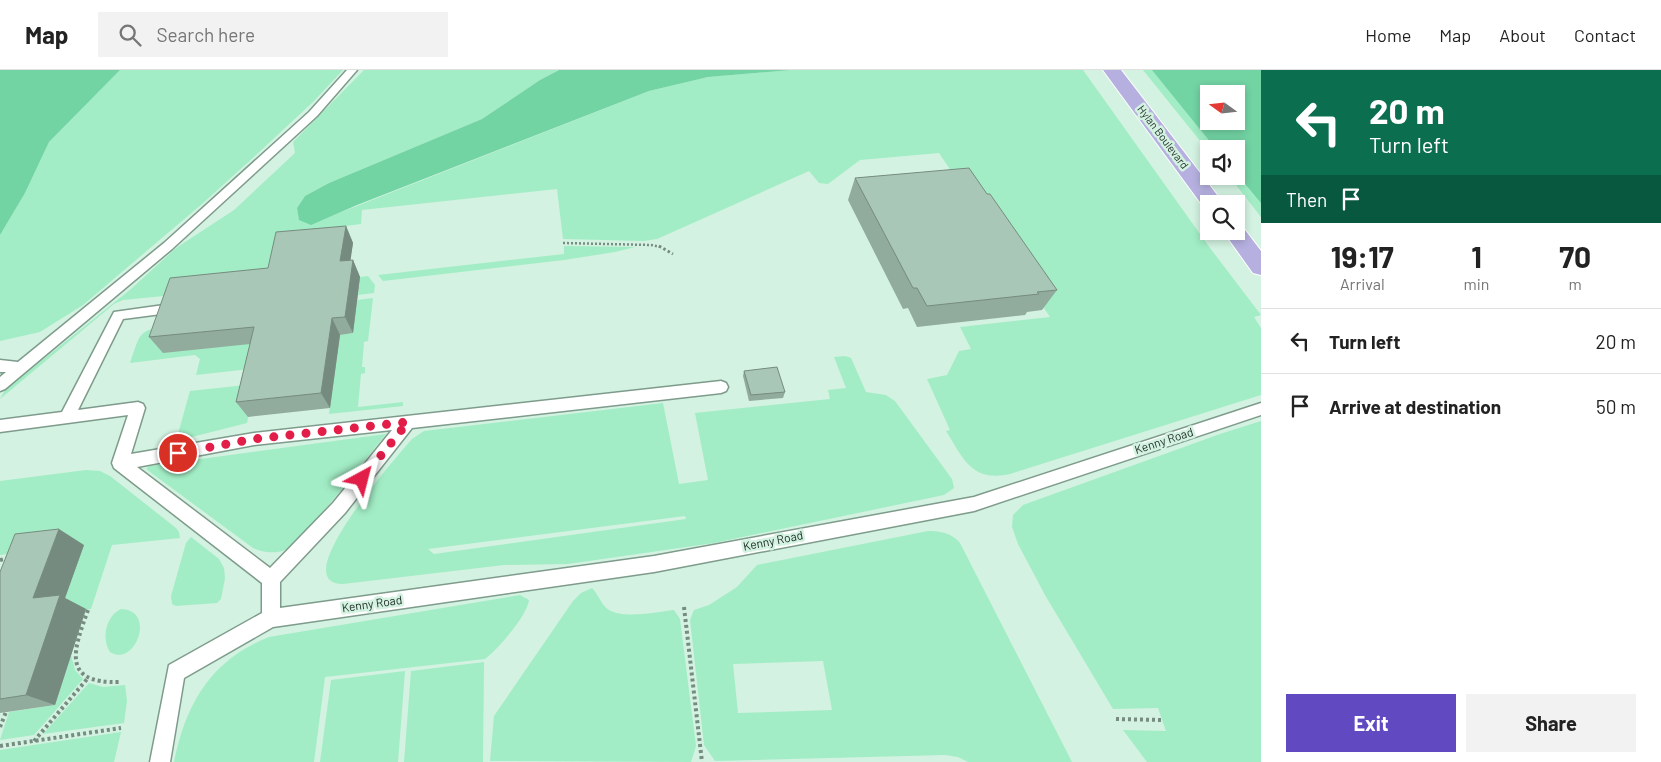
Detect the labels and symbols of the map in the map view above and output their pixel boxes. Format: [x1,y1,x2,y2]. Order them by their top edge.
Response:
north arrow [1200,85,1245,130]
street label: Hylan Boulevard [1135,102,1192,171]
street label: Kenny Road [1133,424,1195,456]
pin [157,432,199,474]
position arrow [335,452,387,504]
street label: Kenny Road [742,527,804,553]
street label: Kenny Road [341,592,403,614]

